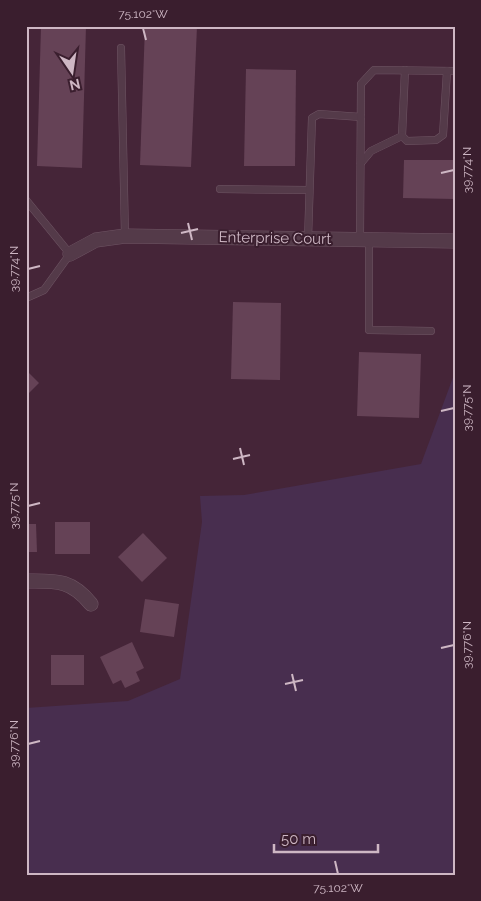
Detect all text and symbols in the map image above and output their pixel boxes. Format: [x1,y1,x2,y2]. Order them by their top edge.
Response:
text: 75.102°W [118,7,168,21]
north arrow [48,48,98,98]
text: N [68,76,82,94]
text: 39.774°N [460,147,474,193]
street label: Enterprise Court [218,228,332,248]
text: 39.774°N [7,246,21,292]
text: 39.775°N [460,384,474,432]
text: 39.775°N [7,482,21,530]
text: 39.776°N [460,621,474,669]
text: 39.776°N [7,720,21,768]
scale bar [274,821,377,853]
text: 50 m [281,830,316,848]
text: 75.102°W [313,881,363,895]

